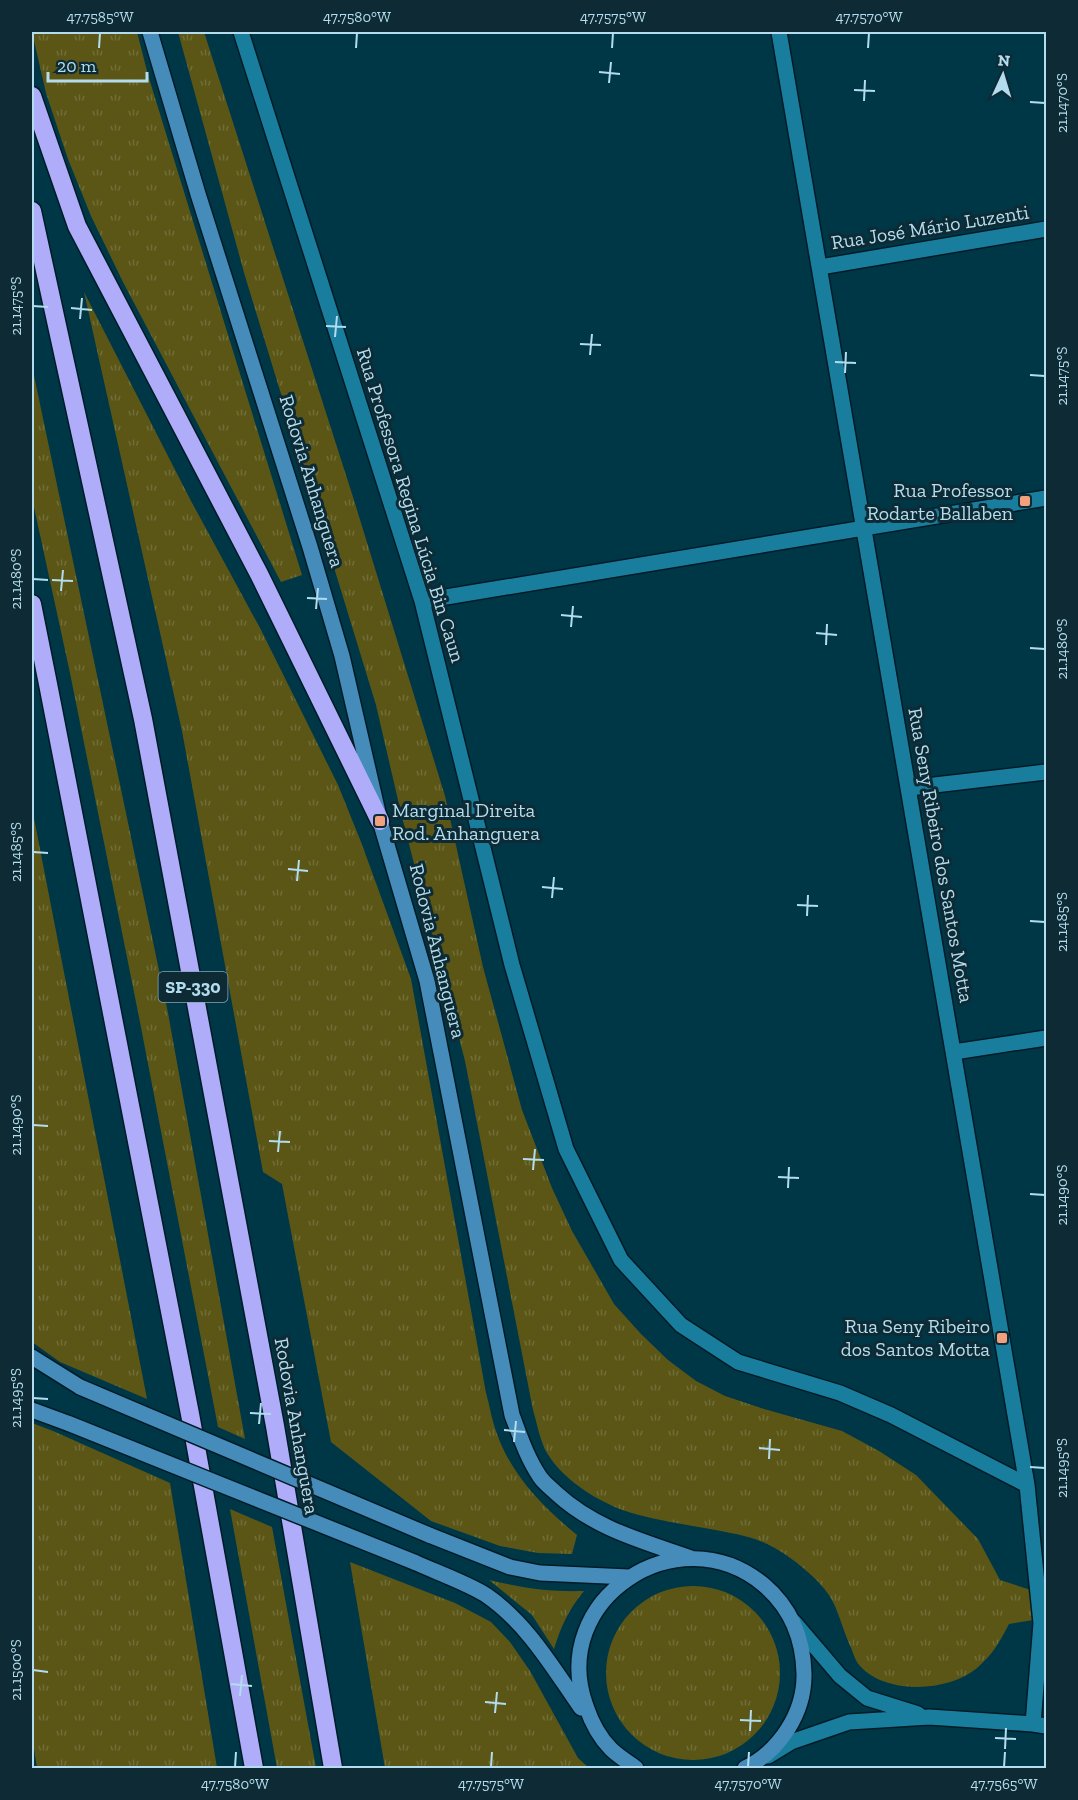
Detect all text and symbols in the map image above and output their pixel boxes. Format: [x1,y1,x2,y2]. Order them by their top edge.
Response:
text: 47.7585°W [66,8,134,26]
text: 47.7580°W [323,8,391,26]
text: 47.7575°W [580,8,646,26]
text: 47.7570°W [835,8,903,26]
scale bar [48,45,147,83]
north arrow [973,45,1033,105]
text: N [997,51,1011,70]
text: 20 m [57,55,97,77]
text: 21.1470°S [1053,73,1071,133]
street label: Rua José Mário Luzenti [829,199,1031,254]
text: 21.1475°S [7,277,25,335]
street label: Rua Professora Regina Lúcia Bin Caun [352,345,471,666]
text: 21.1475°S [1053,347,1071,405]
street label: Rodovia Anhanguera [274,392,350,570]
place label: Rua Professor Rodarte Ballaben [867,478,1014,525]
marker: Rua Professor Rodarte Ballaben [1018,494,1032,508]
text: 21.1480°S [7,548,25,610]
text: 21.1480°S [1053,618,1071,680]
street label: Rua Seny Ribeiro dos Santos Motta [903,706,979,1005]
place label: Marginal Direita Rod. Anhanguera [392,798,540,845]
marker: Marginal Direita Rod. Anhanguera [373,814,387,828]
text: 21.1485°S [7,822,25,882]
street label: Rodovia Anhanguera [405,861,471,1041]
text: 21.1485°S [1053,892,1071,952]
road number: SP-330 [158,972,228,1002]
text: 21.1490°S [7,1094,25,1156]
text: 21.1490°S [1053,1164,1071,1226]
place label: Rua Seny Ribeiro dos Santos Motta [841,1314,990,1361]
marker: Rua Seny Ribeiro dos Santos Motta [995,1331,1009,1345]
street label: Rodovia Anhanguera [270,1336,324,1517]
text: 21.1495°S [7,1368,25,1428]
text: 21.1495°S [1053,1438,1071,1498]
text: 21.1500°S [7,1639,25,1701]
text: 47.7580°W [201,1775,269,1793]
text: 47.7575°W [458,1775,524,1793]
text: 47.7570°W [714,1775,782,1793]
text: 47.7565°W [971,1775,1038,1793]

